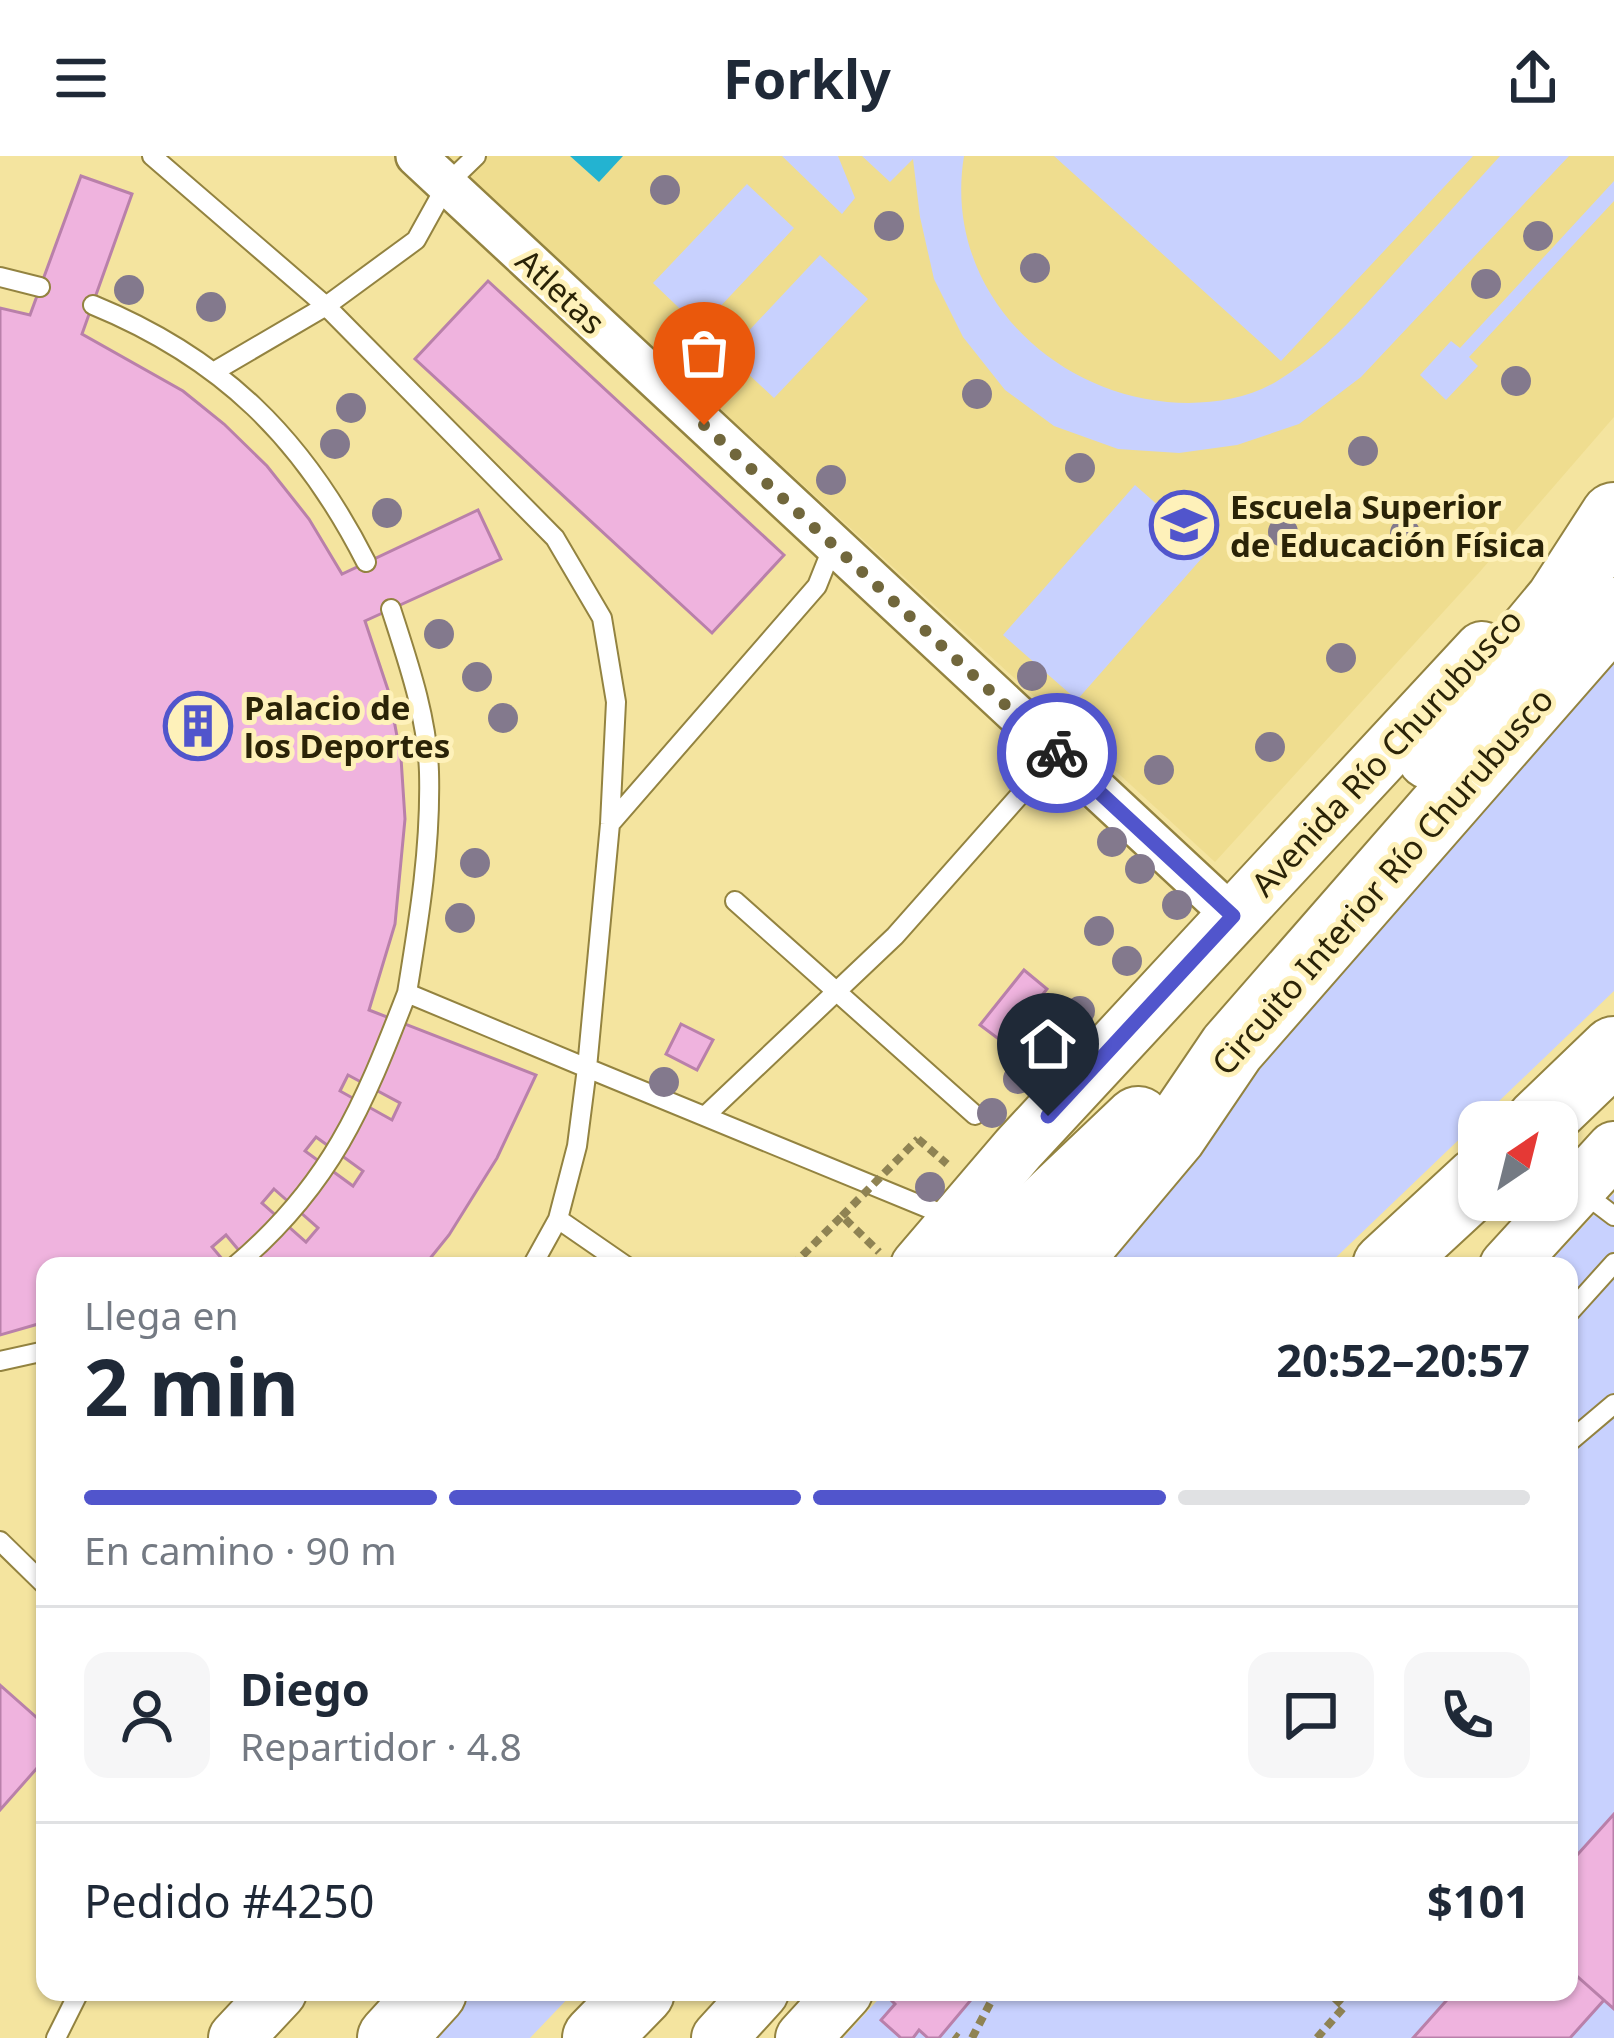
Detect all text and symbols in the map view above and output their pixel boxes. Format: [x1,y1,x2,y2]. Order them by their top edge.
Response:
text: Forkly [723,41,891,115]
icon: menu [48,45,114,111]
icon: share [1500,45,1566,111]
street label: Atletas [507,238,615,344]
pin [653,302,755,425]
icon: bag [671,320,737,386]
place label: Escuela Superior de Educación Física [1230,484,1545,567]
school or university icon: Escuela Superior de Educación Física [1149,490,1219,560]
street label: Avenida Río Churubusco [1241,598,1531,906]
street label: Circuito Interior Río Churubusco [1201,678,1563,1084]
place label: Palacio de los Deportes [244,685,450,768]
building icon: Palacio de los Deportes [163,691,233,761]
courier [997,693,1117,813]
icon: bike [1024,720,1090,786]
pin [997,993,1099,1116]
icon: home [1015,1011,1081,1077]
north arrow [1458,1101,1578,1221]
map controls [1458,1101,1578,1221]
text: Llega en [84,1288,239,1341]
text: 20:52–20:57 [1276,1329,1530,1390]
text: 2 min [84,1333,299,1439]
text: En camino · 90 m [84,1523,397,1576]
button: person [84,1652,210,1778]
button: chat [1248,1652,1374,1778]
button: phone [1404,1652,1530,1778]
text: Diego [240,1658,370,1719]
text: Repartidor · 4.8 [240,1719,522,1772]
text: Pedido #4250 [84,1870,375,1931]
text: $101 [1427,1870,1530,1931]

